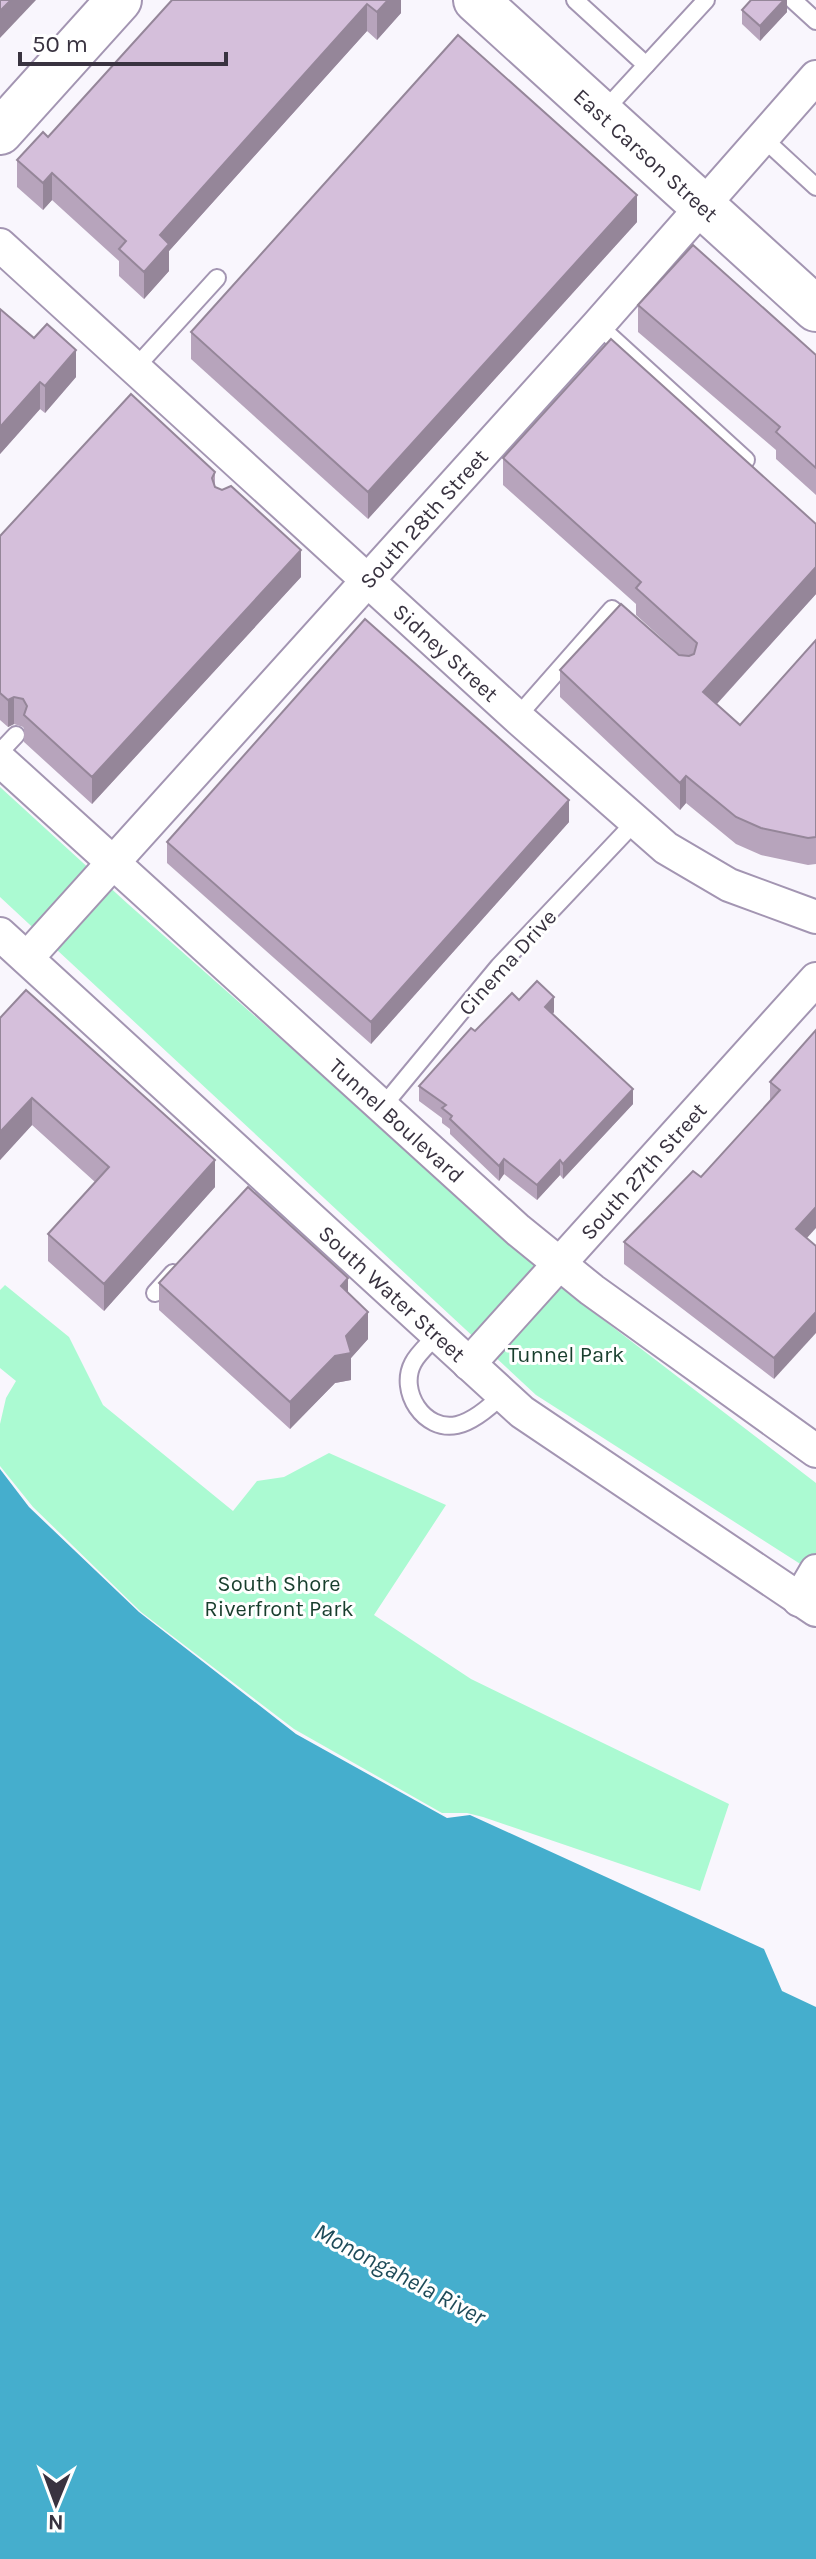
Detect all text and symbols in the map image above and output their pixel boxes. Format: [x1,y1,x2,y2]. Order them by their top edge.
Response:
scale bar [20,16,226,66]
text: 50 m [32,30,88,58]
street label: East Carson Street [568,83,723,228]
street label: South 28th Street [355,444,494,594]
street label: Sidney Street [387,598,503,708]
street label: Cinema Drive [453,904,562,1021]
street label: Tunnel Boulevard [324,1053,469,1189]
street label: South 27th Street [575,1098,712,1246]
street label: South Water Street [313,1220,470,1368]
park label: Tunnel Park [508,1342,624,1368]
park label: South Shore Riverfront Park [204,1571,354,1622]
water label: Monongahela River [310,2217,491,2331]
north arrow [16,2463,96,2543]
text: N [48,2509,64,2535]

